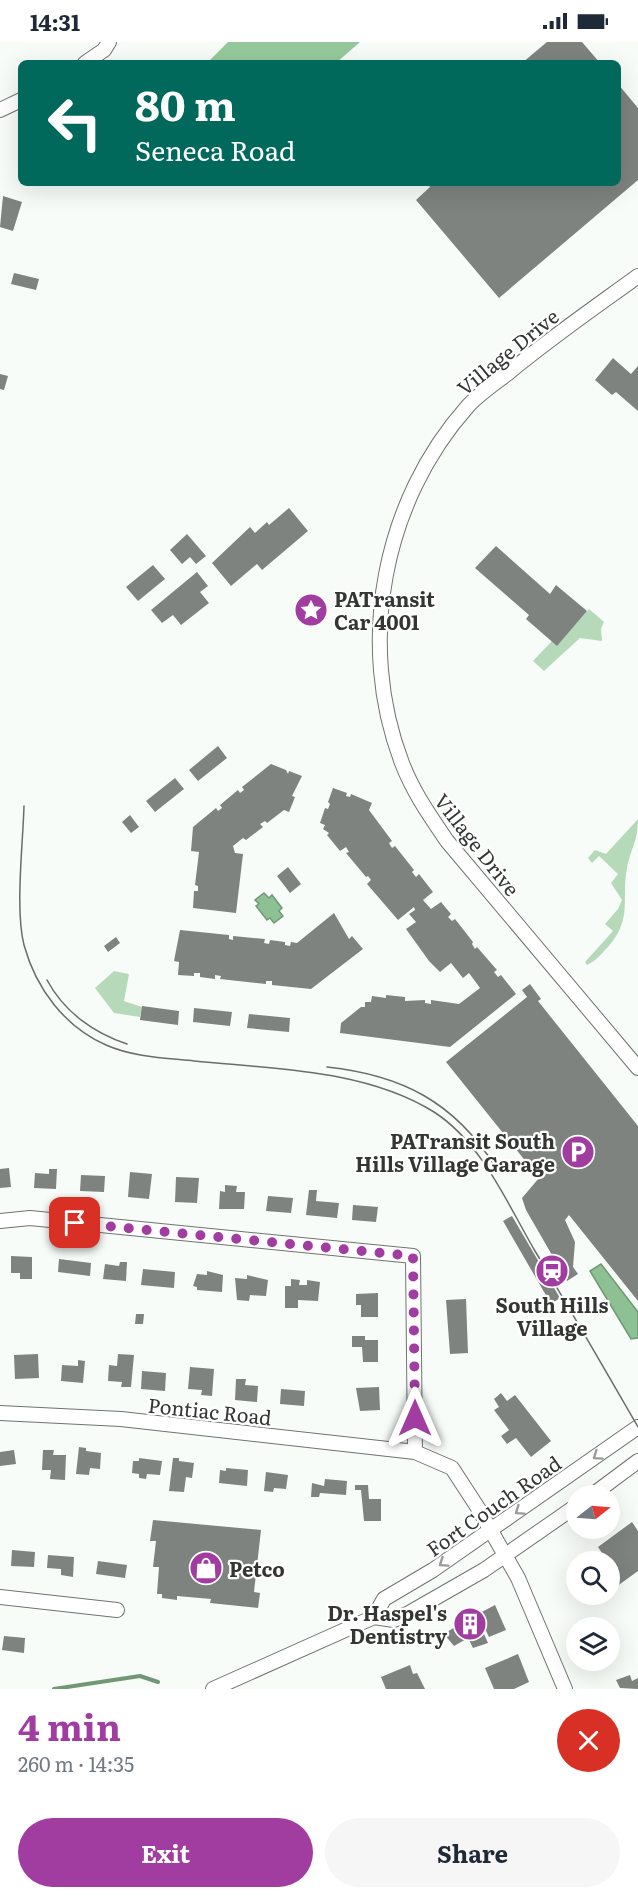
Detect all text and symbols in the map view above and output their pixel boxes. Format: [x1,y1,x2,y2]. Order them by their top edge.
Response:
text: 14:31 [30,5,80,38]
text: 80 m [135,72,236,134]
icon: left [36,84,114,162]
text: Seneca Road [135,129,296,169]
street label: Village Drive [450,301,564,401]
place label: PATransit Car 4001 [334,583,435,636]
place icon: PATransit Car 4001 [293,592,329,628]
street label: Village Drive [428,786,528,902]
place label: PATransit South Hills Village Garage [355,1125,555,1178]
parking icon: PATransit South Hills Village Garage [560,1134,596,1170]
pin [49,1197,100,1248]
icon: arrive [58,1206,91,1239]
station icon: South Hills Village [534,1253,570,1289]
place label: South Hills Village [496,1289,608,1342]
position arrow [383,1386,447,1450]
street label: Pontiac Road [147,1389,273,1431]
street label: Fort Couch Road [419,1447,567,1563]
one-way arrow [592,1449,603,1460]
north arrow [566,1485,620,1539]
map controls [566,1485,620,1671]
one-way arrow [514,1504,525,1515]
shop icon: Petco [188,1550,224,1586]
button: search [566,1551,620,1605]
place label: Petco [229,1553,285,1583]
one-way arrow [439,1556,450,1567]
place label: Dr. Haspel's Dentistry [327,1597,448,1650]
building icon: Dr. Haspel's Dentistry [452,1606,488,1642]
button: layers [566,1617,620,1671]
text: 4 min [18,1699,121,1752]
button: close [557,1709,620,1772]
text: 260 m · 14:35 [18,1748,134,1778]
button: Exit [18,1818,313,1887]
button: Share [325,1818,620,1887]

